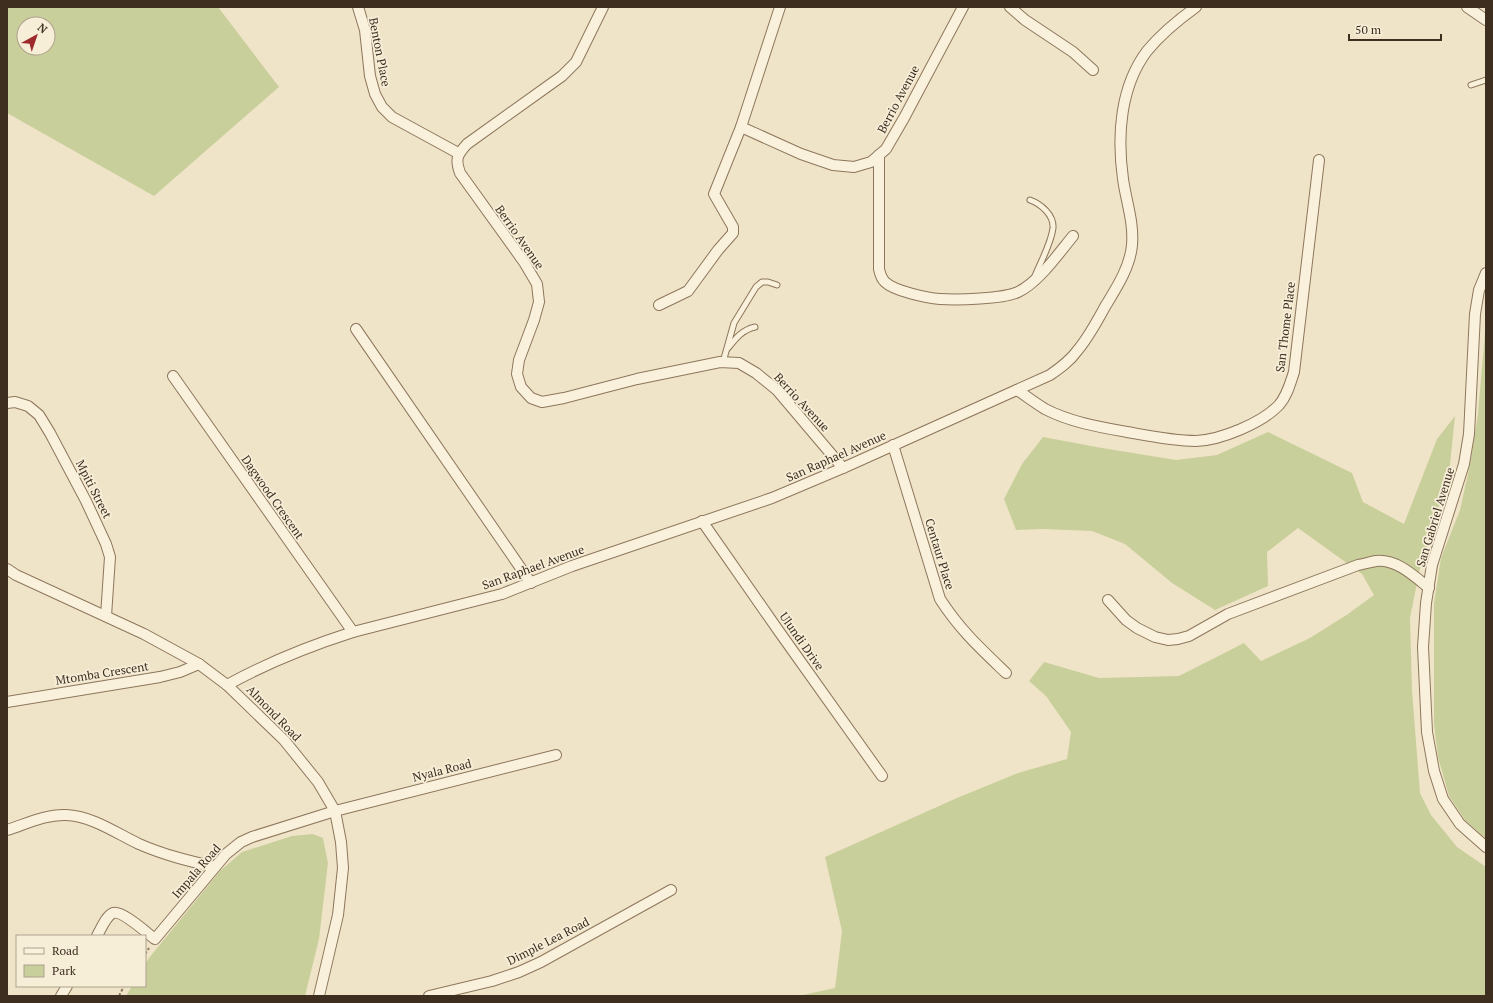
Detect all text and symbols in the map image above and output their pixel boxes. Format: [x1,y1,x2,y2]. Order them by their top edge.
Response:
north arrow [16,16,56,56]
street label: Benton Place [366,16,394,88]
scale bar [1349,16,1441,42]
text: N [35,20,51,37]
text: 50 m [1355,22,1382,37]
street label: Berrio Avenue [874,62,922,136]
street label: Berrio Avenue [492,202,548,272]
street label: San Thome Place [1272,281,1298,373]
street label: Berrio Avenue [771,370,833,434]
street label: San Raphael Avenue [784,427,888,485]
street label: Dagwood Crescent [239,452,308,542]
street label: Mpiti Street [73,457,115,521]
street label: San Gabriel Avenue [1413,465,1457,569]
street label: Centaur Place [922,517,958,591]
street label: San Raphael Avenue [480,542,586,592]
street label: Ulundi Drive [776,609,828,673]
street label: Mtomba Crescent [54,658,150,688]
street label: Almond Road [243,682,305,744]
street label: Nyala Road [411,755,473,785]
street label: Impala Road [168,841,224,901]
street label: Dimple Lea Road [504,914,592,968]
legend [16,935,146,987]
text: Road [52,943,79,958]
text: Park [52,963,77,978]

